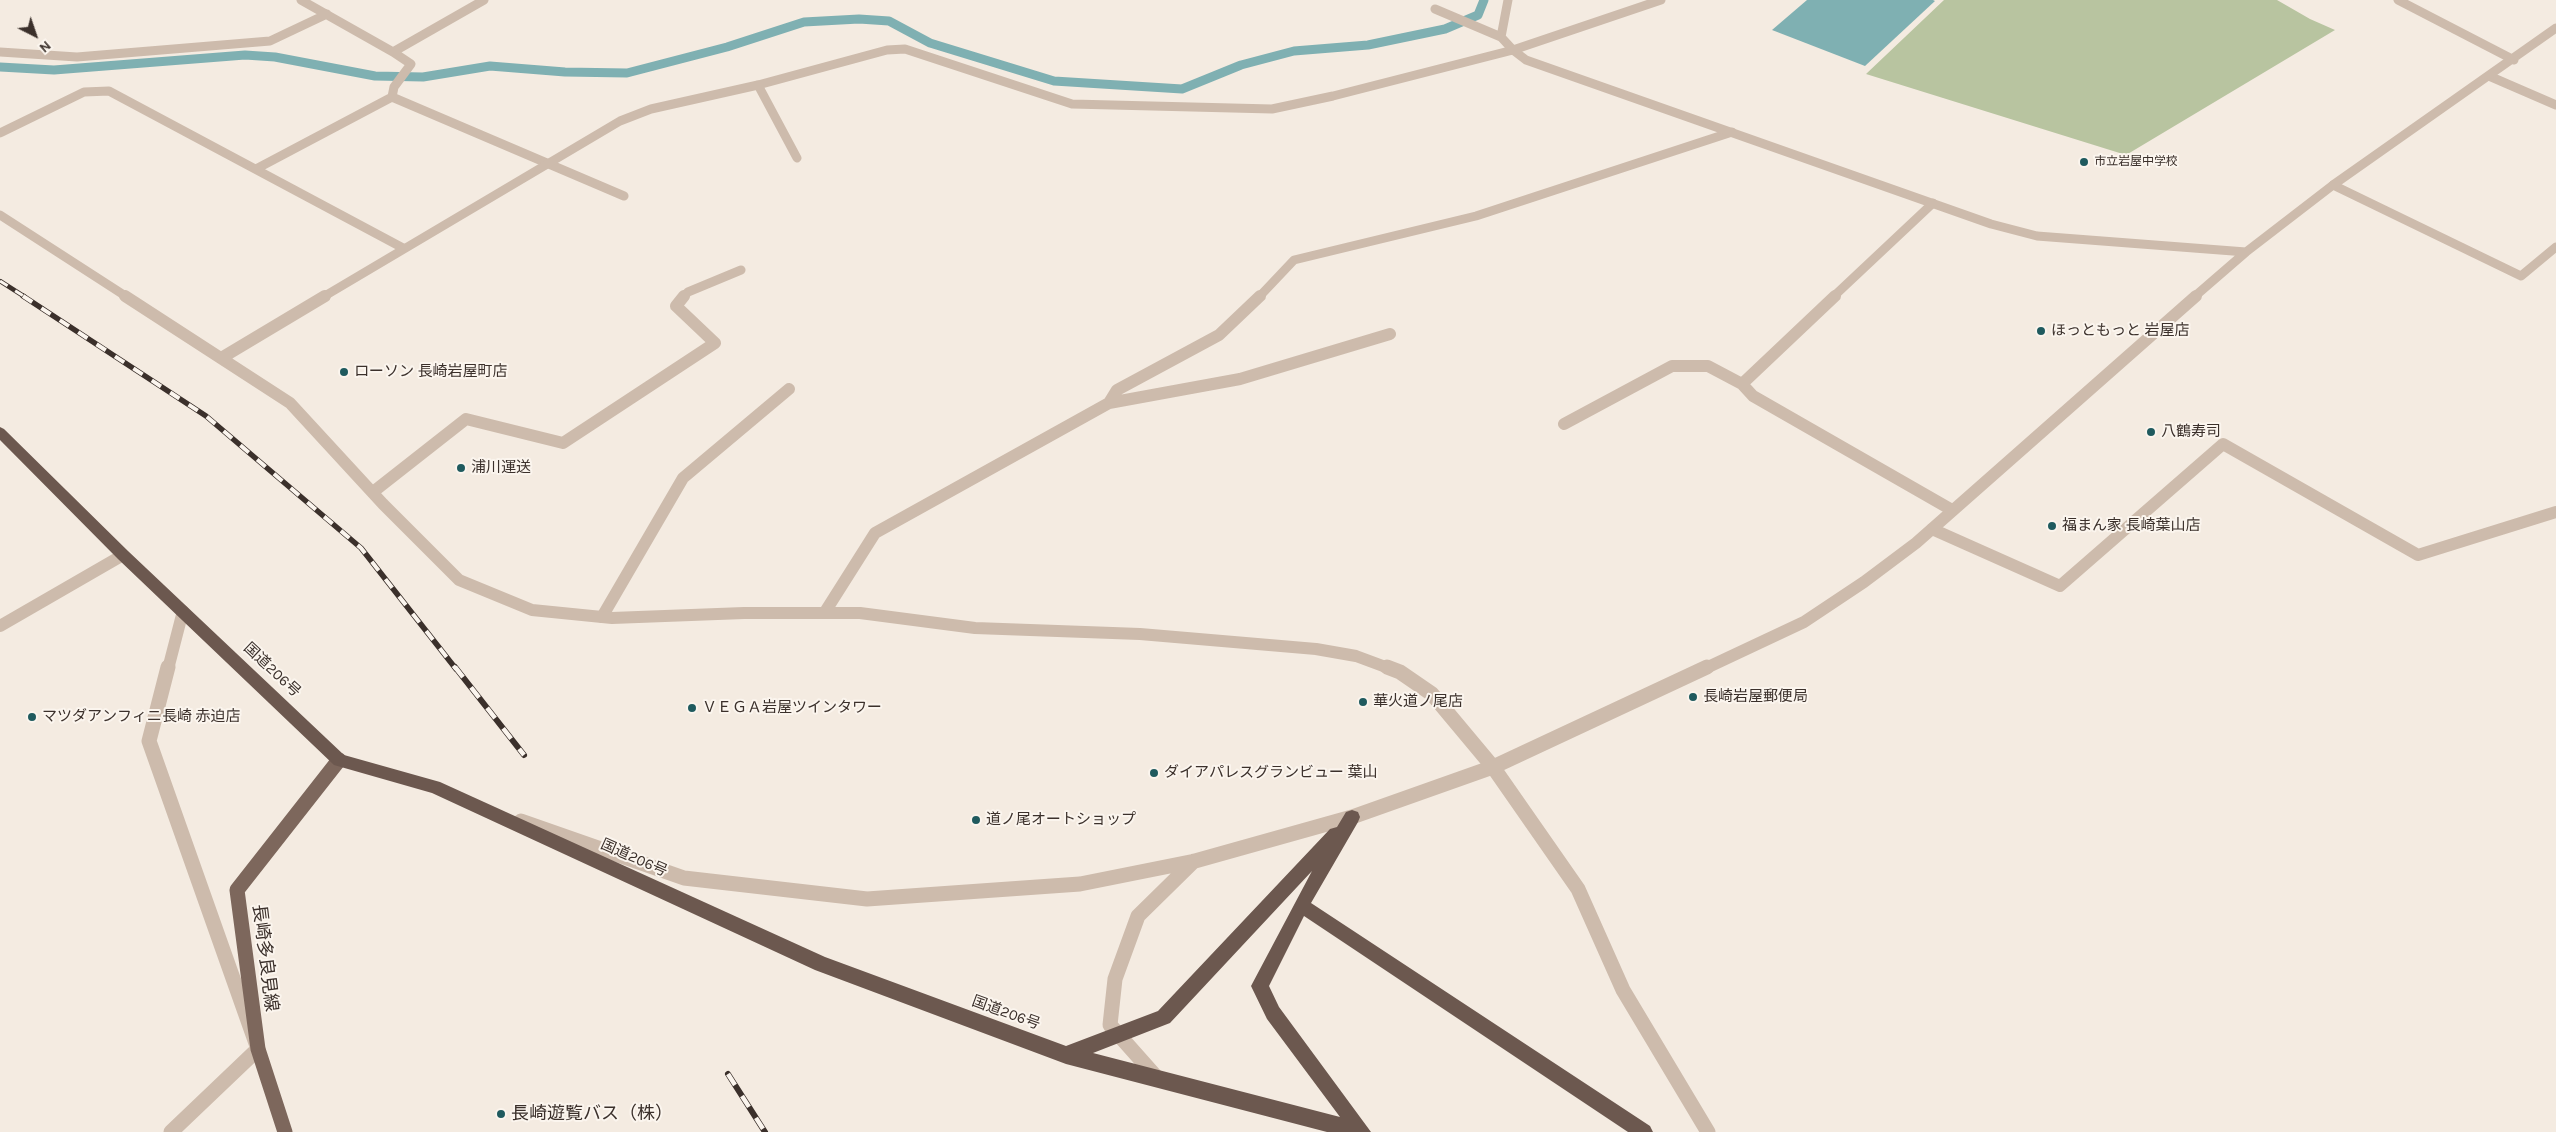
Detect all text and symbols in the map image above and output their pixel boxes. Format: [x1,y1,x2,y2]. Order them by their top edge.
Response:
north arrow [10,10,60,60]
text: N [36,37,55,56]
place label: 市立岩屋中学校 [2094,155,2178,169]
marker: 市立岩屋中学校 [2078,156,2090,168]
place label: ほっともっと 岩屋店 [2051,322,2190,340]
marker: ほっともっと 岩屋店 [2035,325,2047,337]
place label: ローソン 長崎岩屋町店 [354,363,508,381]
marker: ローソン 長崎岩屋町店 [338,366,350,378]
place label: 八鶴寿司 [2161,423,2221,441]
marker: 八鶴寿司 [2145,426,2157,438]
place label: 浦川運送 [471,459,531,477]
marker: 浦川運送 [455,462,467,474]
place label: 福まん家 長崎葉山店 [2062,517,2201,535]
marker: 福まん家 長崎葉山店 [2046,520,2058,532]
street label: 国道206号 [240,639,304,701]
place label: 長崎岩屋郵便局 [1703,688,1808,706]
marker: 長崎岩屋郵便局 [1687,691,1699,703]
place label: 華火道ノ尾店 [1373,693,1463,711]
marker: 華火道ノ尾店 [1357,696,1369,708]
place label: ＶＥＧＡ岩屋ツインタワー [702,699,882,717]
marker: ＶＥＧＡ岩屋ツインタワー [686,702,698,714]
place label: マツダアンフィニ長崎 赤迫店 [42,708,241,726]
marker: マツダアンフィニ長崎 赤迫店 [26,711,38,723]
place label: ダイアパレスグランビュー 葉山 [1164,764,1378,782]
marker: ダイアパレスグランビュー 葉山 [1148,767,1160,779]
place label: 道ノ尾オートショップ [986,811,1136,829]
marker: 道ノ尾オートショップ [970,814,982,826]
street label: 国道206号 [598,835,670,881]
street label: 長崎多良見線 [248,903,282,1013]
street label: 国道206号 [969,992,1043,1034]
place label: 長崎遊覧バス（株） [511,1103,673,1125]
marker: 長崎遊覧バス（株） [495,1108,507,1120]

